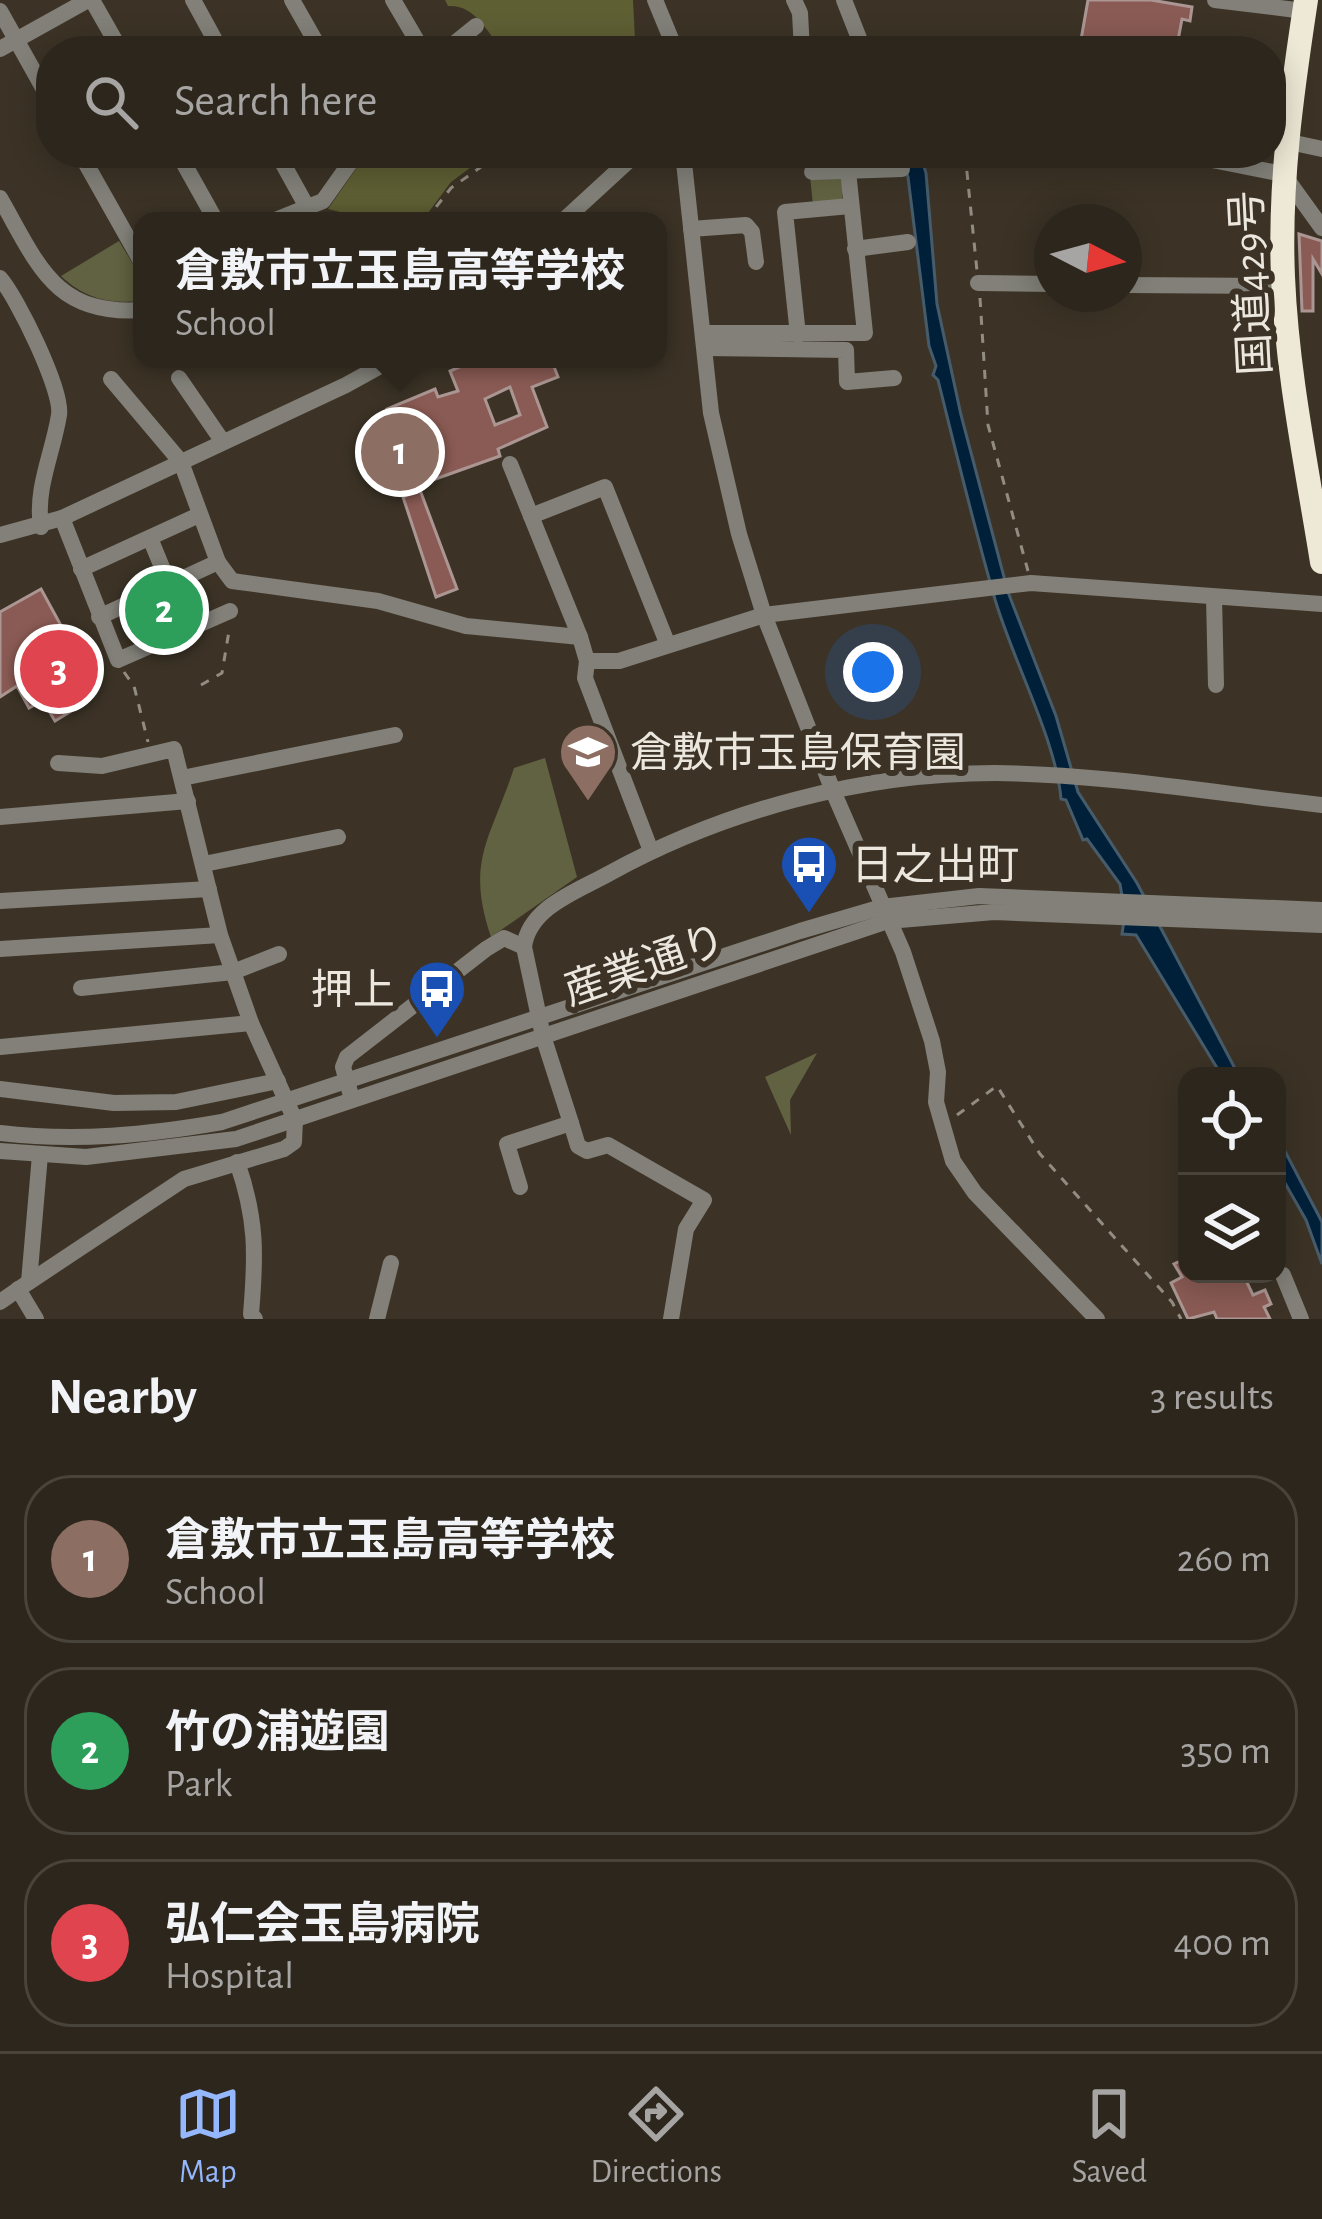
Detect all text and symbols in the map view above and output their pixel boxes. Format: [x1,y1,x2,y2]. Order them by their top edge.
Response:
search box [36,36,1286,168]
icon: search [78,69,144,135]
text: Search here [174,79,377,124]
street label: 国道429号 [1224,189,1278,377]
north arrow [1034,204,1142,312]
popup [133,212,667,368]
text: 倉敷市立玉島高等学校 [175,250,625,295]
text: School [175,304,276,343]
pin: 1 [361,407,439,497]
pin: 2 [125,565,203,655]
pin: 3 [20,624,98,714]
your location [843,642,903,702]
school or university icon: 倉敷市玉島保育園 [557,721,619,803]
place label: 倉敷市玉島保育園 [630,731,966,775]
bus stop icon: 日之出町 [778,833,840,915]
place label: 日之出町 [851,843,1019,887]
street label: 産業通り [558,917,731,1013]
bus stop icon: 押上 [406,958,468,1040]
place label: 押上 [311,968,395,1012]
map controls [1178,1067,1286,1283]
button: locate [1178,1067,1286,1175]
button: layers [1178,1175,1286,1283]
text: Nearby [48,1372,197,1423]
text: 3 results [1150,1378,1274,1417]
text: 倉敷市立玉島高等学校 [165,1519,615,1564]
text: 1 [83,1540,97,1579]
text: 260 m [1177,1540,1271,1579]
text: School [165,1573,266,1612]
text: 竹の浦遊園 [165,1711,390,1756]
text: 2 [81,1732,99,1771]
text: 350 m [1180,1732,1271,1771]
text: Park [165,1765,232,1804]
text: 弘仁会玉島病院 [165,1903,480,1948]
text: 3 [82,1924,98,1963]
text: 400 m [1173,1924,1271,1963]
text: Hospital [165,1957,294,1996]
tab: Map [175,2081,241,2193]
tab: Directions [590,2081,722,2193]
tab: Saved [1072,2081,1147,2193]

